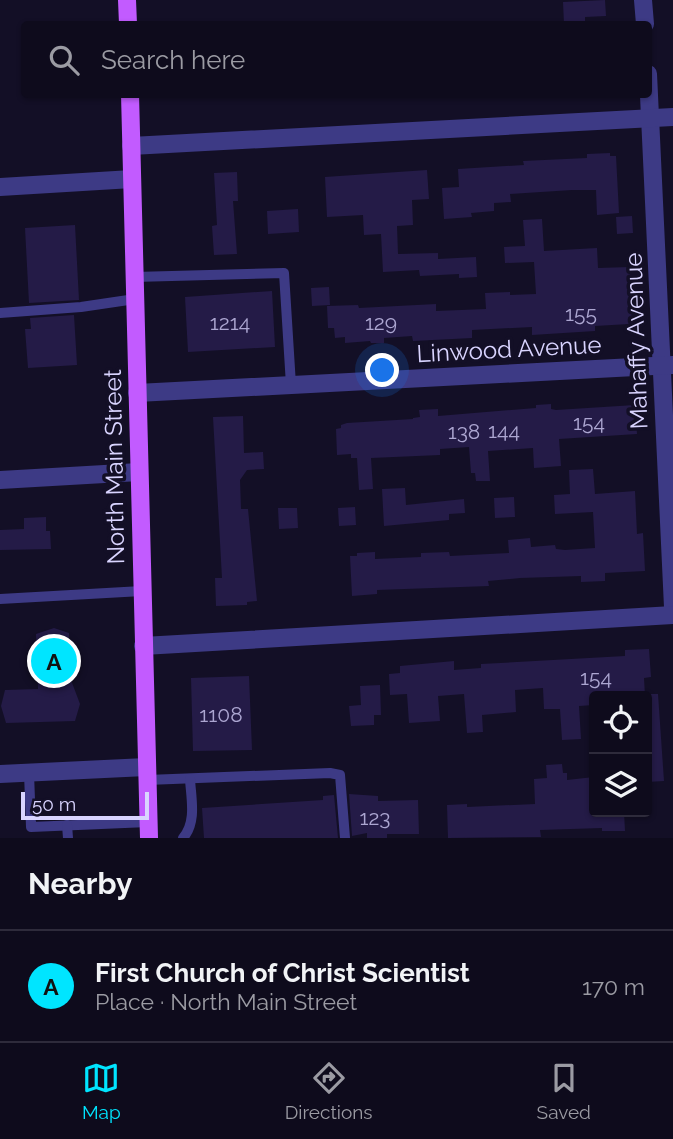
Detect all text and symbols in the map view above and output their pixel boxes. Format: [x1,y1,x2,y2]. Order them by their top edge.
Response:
search box [21,21,652,98]
icon: search [45,41,83,79]
text: Search here [101,45,245,75]
street label: Mahaffy Avenue [618,252,654,430]
house number: 155 [565,301,597,326]
house number: 1214 [210,310,250,335]
house number: 129 [365,310,397,335]
street label: Linwood Avenue [416,330,602,368]
your location [365,353,399,387]
street label: North Main Street [98,369,130,565]
house number: 154 [573,410,605,435]
house number: 144 [488,418,520,443]
house number: 138 [448,419,480,444]
pin: A [31,635,77,687]
house number: 154 [580,665,612,690]
map controls [589,691,652,817]
button: locate [589,691,652,754]
house number: 1108 [199,702,243,727]
button: layers [589,754,652,817]
scale bar [21,789,149,821]
text: 50 m [32,793,76,815]
house number: 123 [359,805,391,830]
text: Nearby [28,866,132,901]
text: First Church of Christ Scientist [95,958,470,988]
text: A [43,973,59,1000]
text: 170 m [582,973,645,1000]
text: Place · North Main Street [95,988,357,1015]
tab: Map [82,1059,121,1123]
tab: Directions [285,1059,373,1123]
tab: Saved [537,1059,591,1123]

